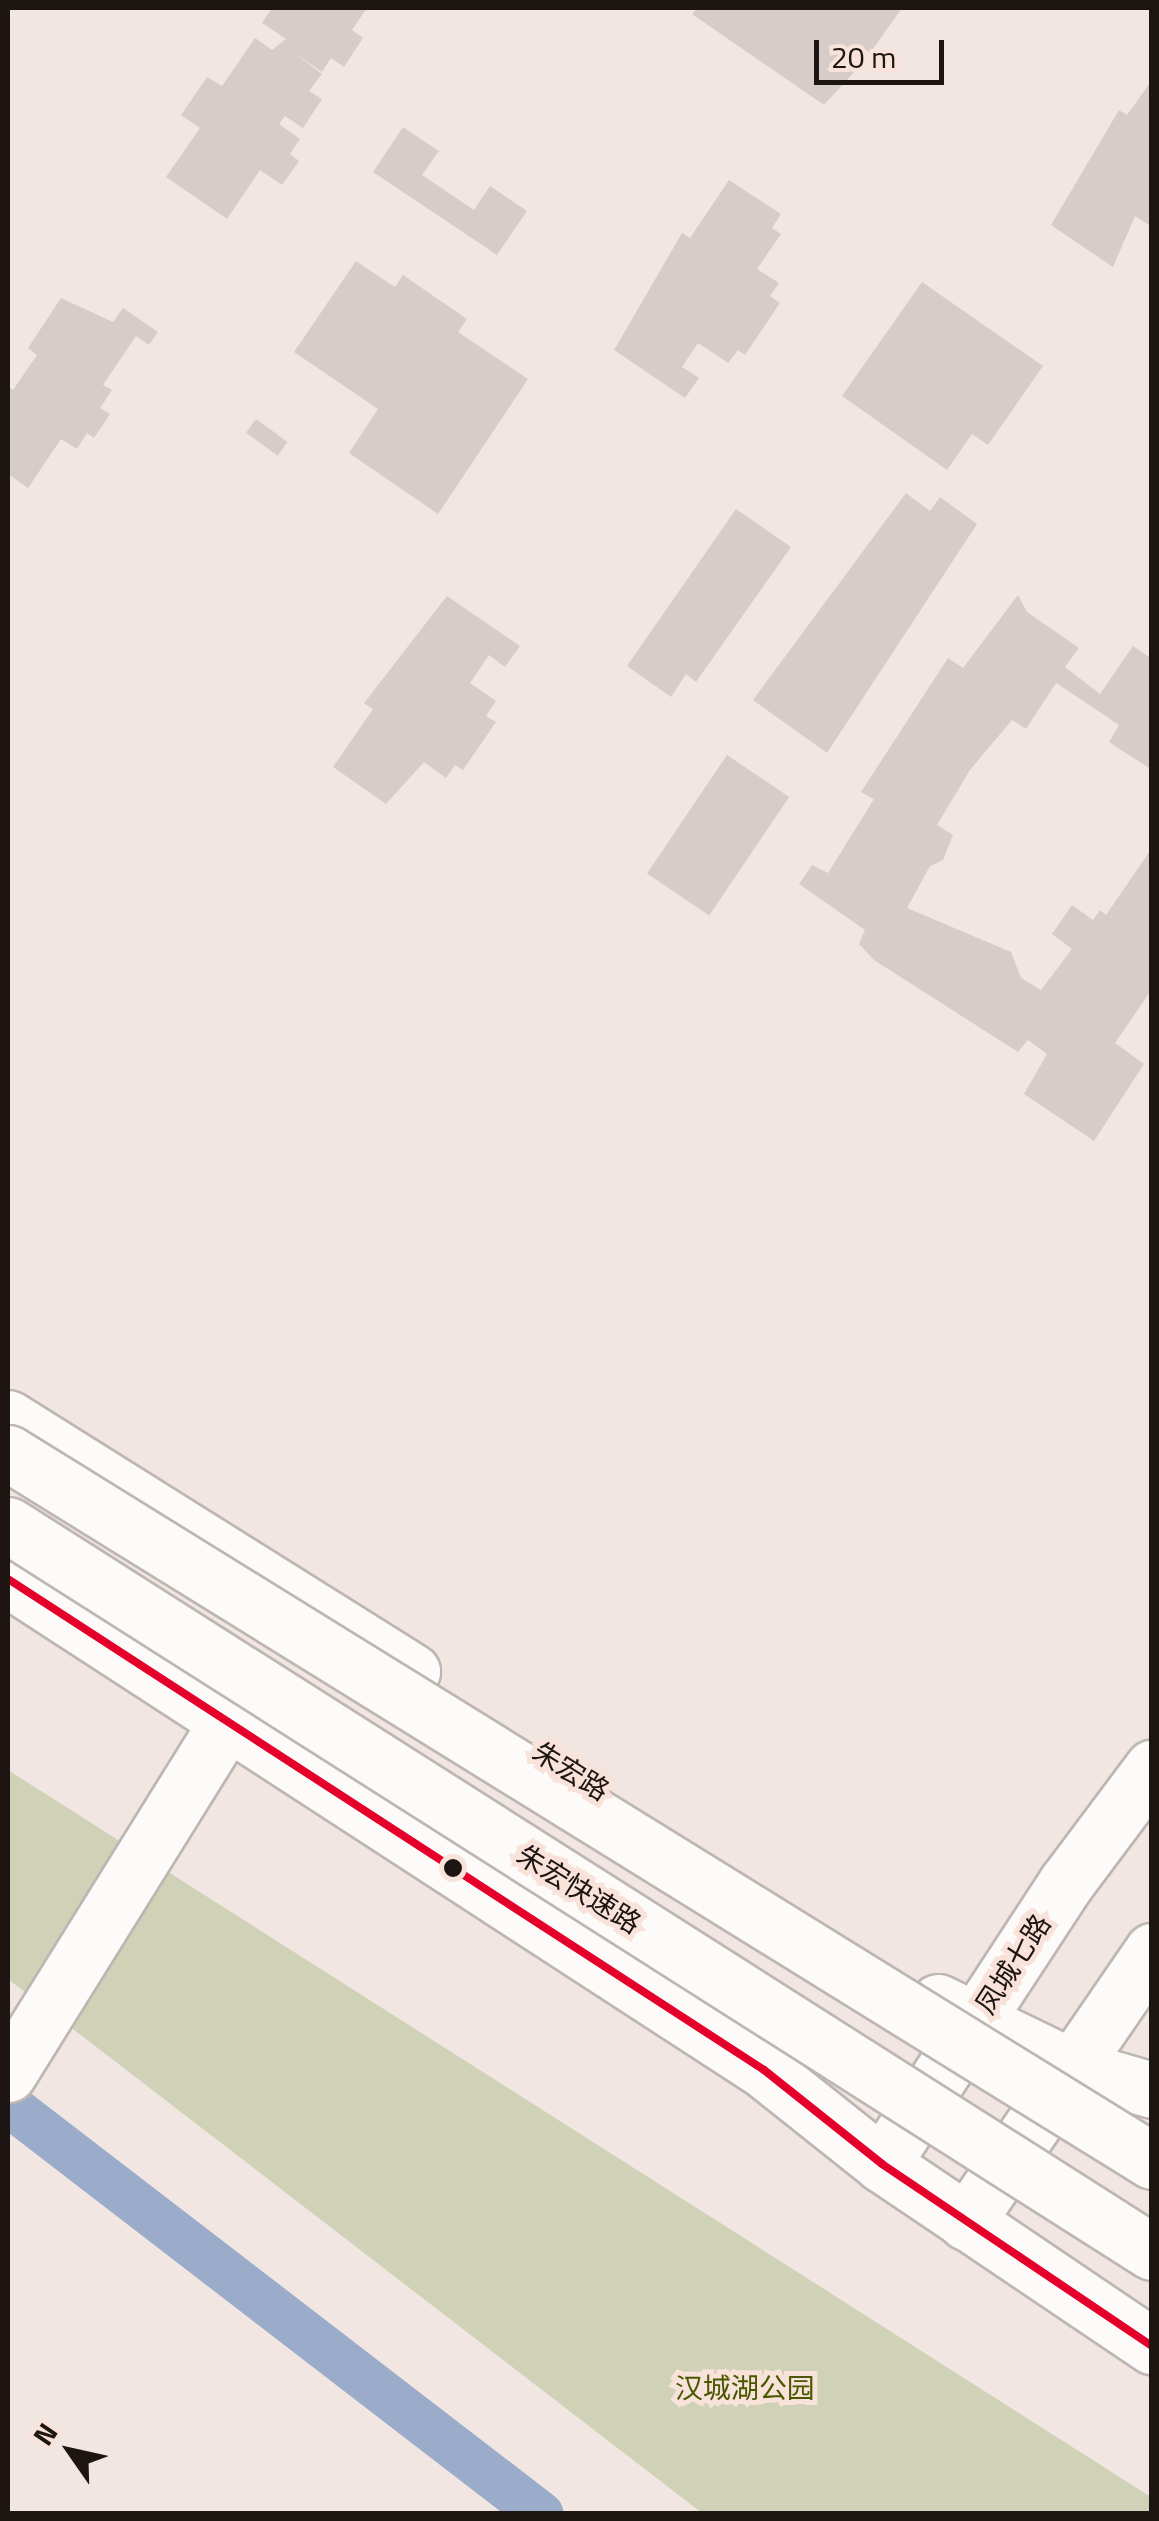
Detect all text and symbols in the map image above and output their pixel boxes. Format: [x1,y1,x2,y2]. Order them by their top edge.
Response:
scale bar [819,20,949,82]
text: 20 m [831,34,896,80]
street label: 朱宏路 [526,1734,616,1808]
street label: 朱宏快速路 [511,1838,647,1940]
unlabelled marker [443,1858,463,1878]
street label: 凤城七路 [968,1908,1058,2020]
park label: 汉城湖公园 [675,2371,815,2405]
north arrow [20,2401,120,2501]
text: N [21,2414,68,2454]

